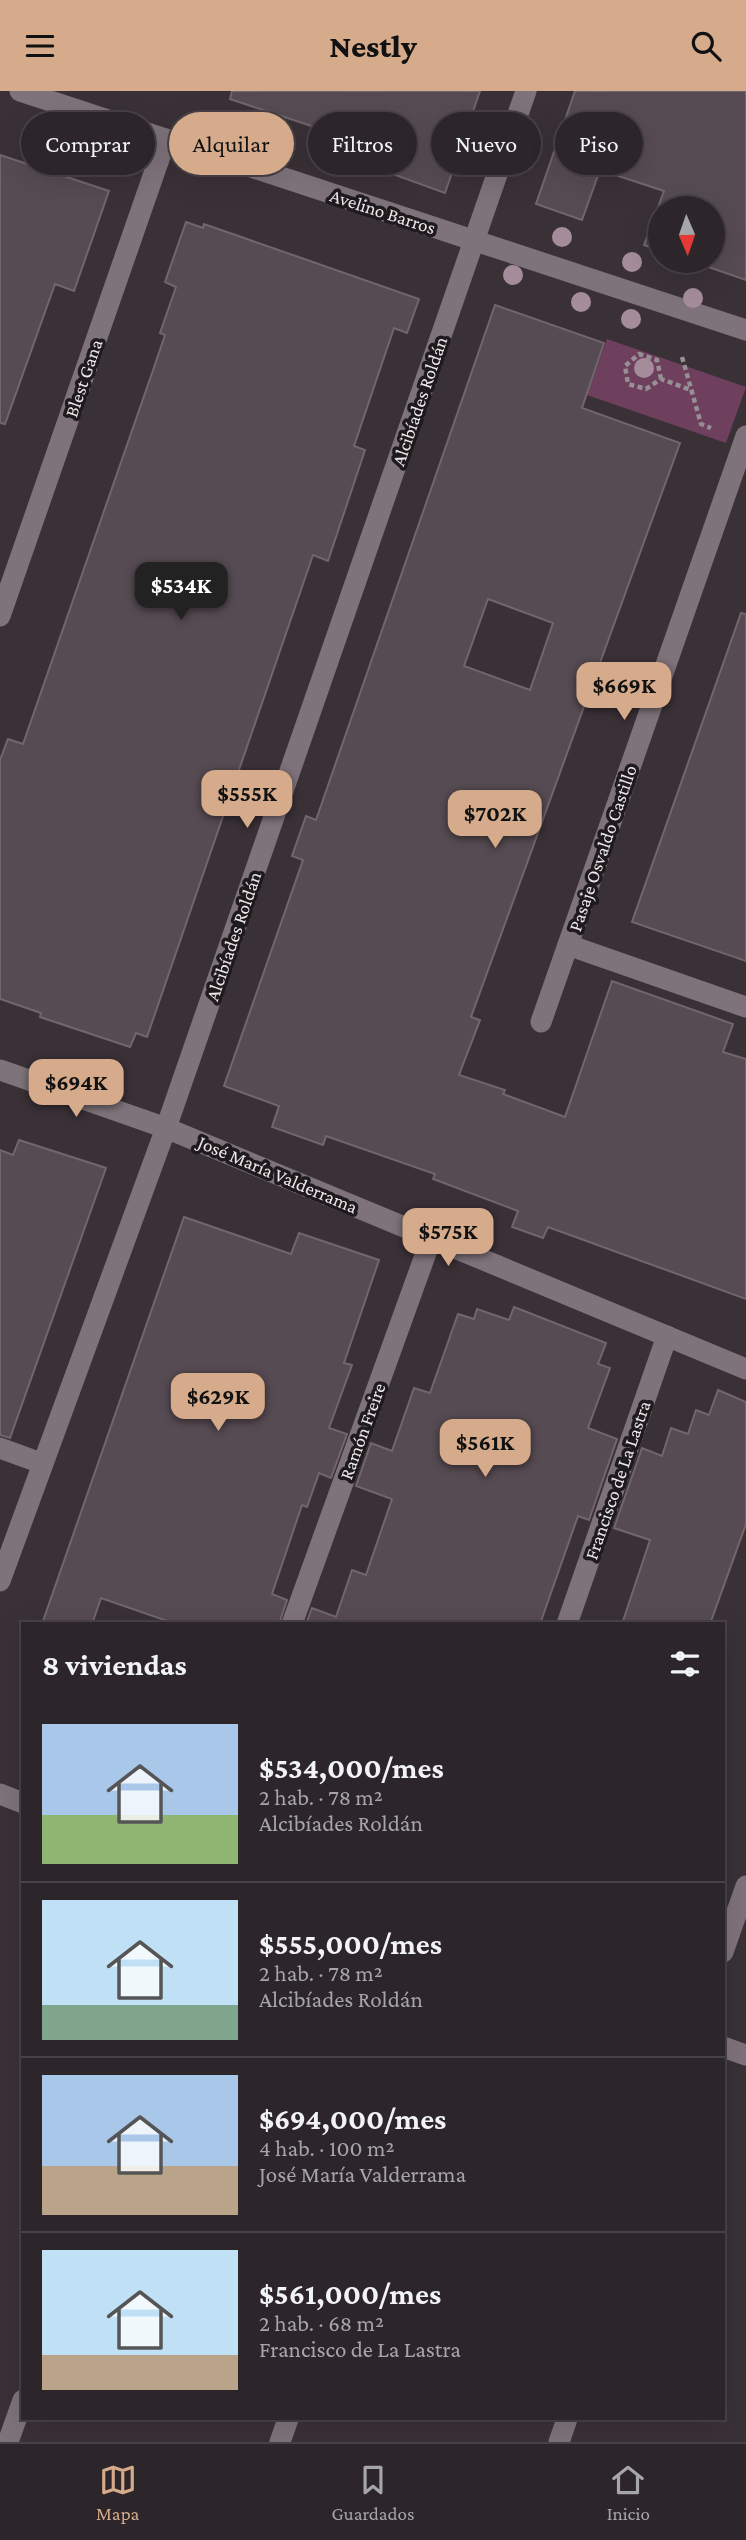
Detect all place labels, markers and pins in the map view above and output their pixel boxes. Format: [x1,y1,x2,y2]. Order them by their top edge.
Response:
pin: $534K [132,563,230,622]
pin: $669K [575,663,673,722]
pin: $555K [198,771,296,830]
pin: $702K [446,791,544,850]
pin: $694K [27,1059,125,1119]
pin: $575K [399,1209,497,1268]
pin: $629K [169,1373,267,1433]
pin: $561K [436,1419,534,1479]

